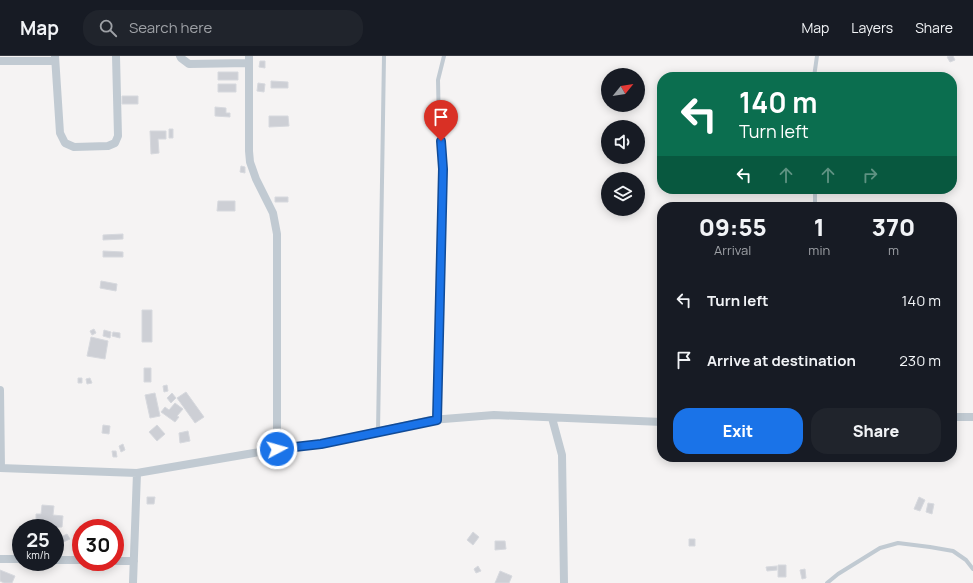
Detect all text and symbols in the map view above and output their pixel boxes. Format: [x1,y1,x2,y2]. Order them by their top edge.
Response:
search box [83,10,363,46]
text: Map [20,15,59,41]
icon: search [97,17,119,39]
text: Search here [129,17,212,38]
text: Map [801,18,829,37]
text: Layers [851,18,893,37]
text: Share [915,18,953,37]
north arrow [601,68,645,112]
map controls [601,68,645,216]
text: 140 m [739,83,818,121]
icon: left [673,88,725,140]
pin [424,100,458,141]
icon: arrive [430,106,452,128]
text: Turn left [739,119,809,143]
button: sound [601,120,645,164]
icon: left [733,164,755,186]
icon: ahead [775,164,797,186]
icon: ahead [817,164,839,186]
icon: right [859,164,881,186]
button: layers [601,172,645,216]
text: 09:55 [699,210,767,243]
text: 1 [814,210,825,243]
text: 370 [872,210,915,243]
text: Arrival [714,241,751,259]
text: min [808,241,830,259]
text: m [888,241,899,259]
icon: left [673,289,695,311]
text: Turn left [707,290,769,311]
text: 140 m [901,290,941,311]
icon: arrive [673,349,695,371]
text: Arrive at destination [707,350,856,371]
text: 230 m [899,350,941,371]
button: Exit [673,408,803,454]
button: Share [811,408,941,454]
position arrow [256,428,298,470]
speed limit sign: 30 [72,519,124,571]
text: 25 [26,526,50,553]
text: km/h [26,548,50,562]

